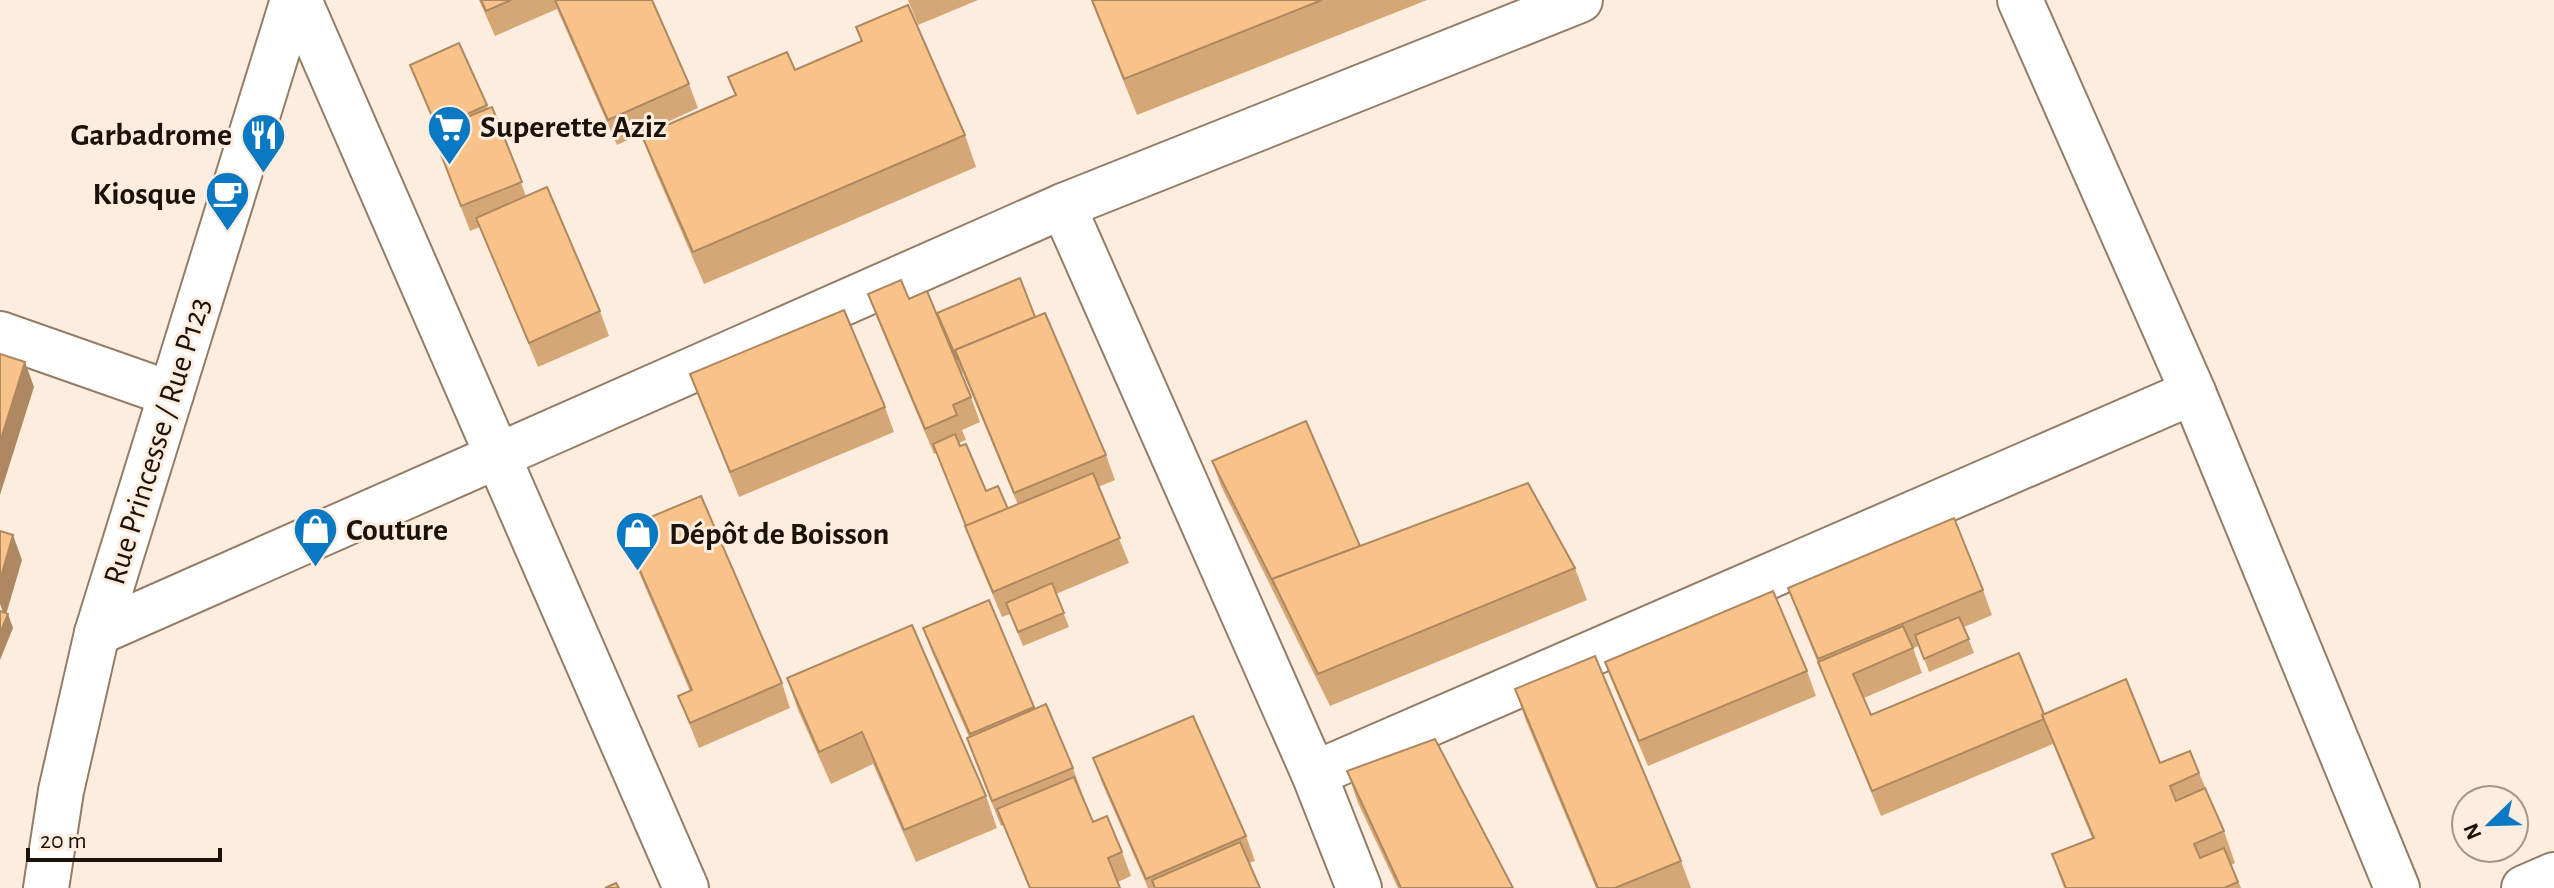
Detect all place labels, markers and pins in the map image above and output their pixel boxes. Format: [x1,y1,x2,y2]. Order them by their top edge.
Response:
supermarket icon: Superette Aziz [425,103,473,166]
restaurant icon: Garbadrome [239,111,287,174]
place label: Superette Aziz [480,111,667,143]
place label: Garbadrome [70,119,232,151]
cafe icon: Kiosque [203,170,251,233]
place label: Kiosque [92,178,196,210]
shop icon: Couture [291,506,339,569]
shop icon: Dépôt de Boisson [614,510,662,573]
place label: Couture [346,514,448,546]
place label: Dépôt de Boisson [669,518,889,550]

